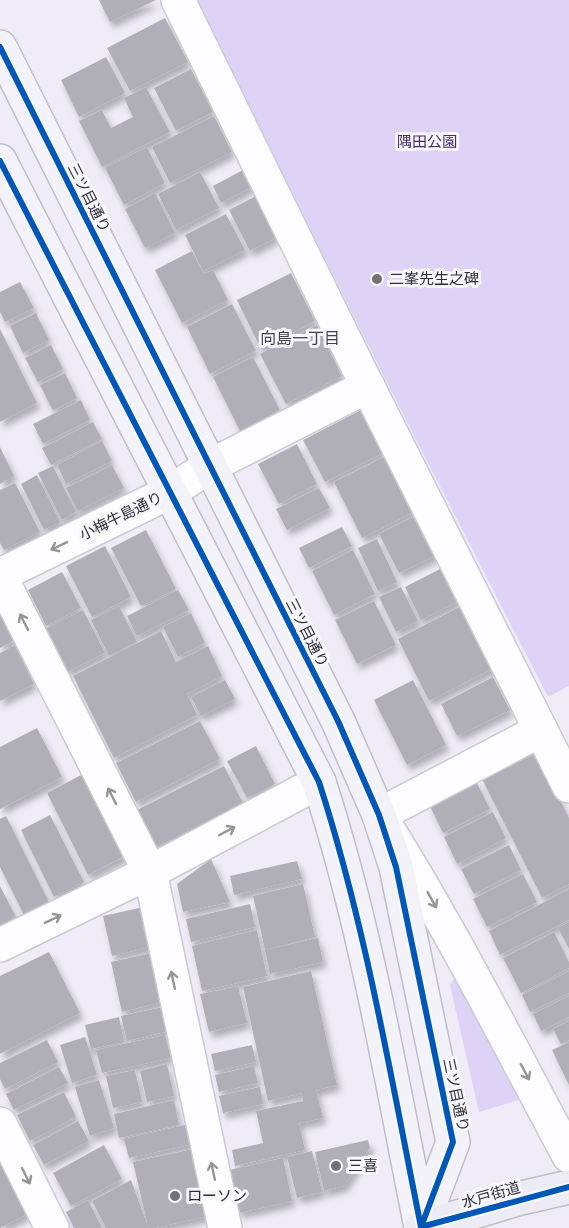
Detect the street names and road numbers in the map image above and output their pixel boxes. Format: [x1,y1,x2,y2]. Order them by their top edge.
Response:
street label: 三ツ目通り [64,160,115,236]
street label: 小梅牛島通り [76,487,165,544]
street label: 三ツ目通り [282,595,333,671]
street label: 三ツ目通り [439,1056,474,1134]
street label: 水戸街道 [459,1177,522,1212]

